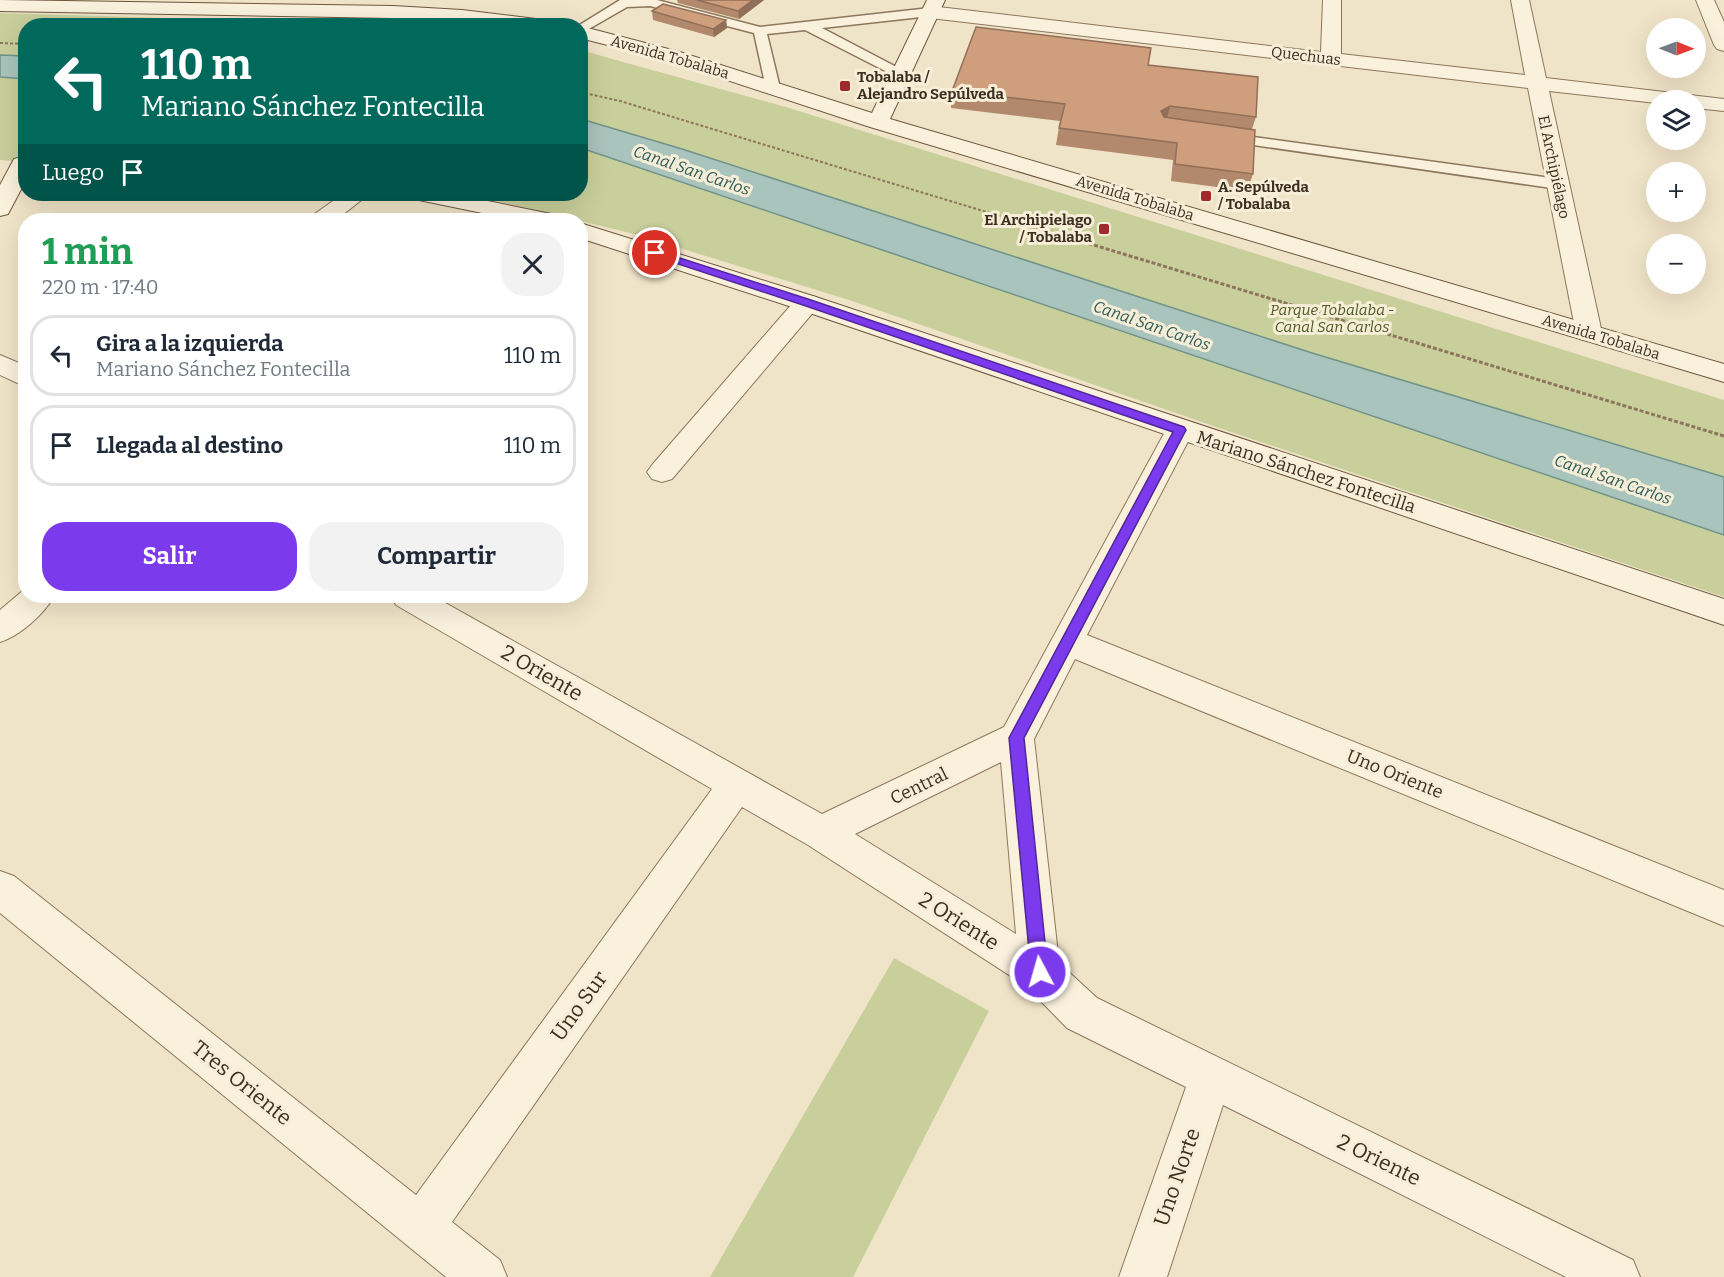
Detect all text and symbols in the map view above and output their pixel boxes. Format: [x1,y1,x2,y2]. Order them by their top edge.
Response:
north arrow [1646,18,1706,78]
map controls [1646,18,1706,294]
street label: Avenida Tobalaba [609,31,731,83]
text: 110 m [141,40,252,90]
icon: left [42,42,120,120]
street label: Quechuas [1270,43,1342,69]
place label: Tobalaba / Alejandro Sepúlveda [857,68,1004,103]
marker: Tobalaba / Alejandro Sepúlveda [838,79,852,93]
button: layers [1646,90,1706,150]
text: Mariano Sánchez Fontecilla [141,91,484,123]
street label: El Archipiélago [1534,114,1574,220]
water label: Canal San Carlos [631,142,753,199]
icon: arrive [116,156,149,189]
text: Luego [42,159,104,186]
button: + [1646,162,1706,222]
street label: Avenida Tobalaba [1074,172,1196,224]
place label: A. Sepúlveda / Tobalaba [1217,178,1309,213]
marker: A. Sepúlveda / Tobalaba [1199,189,1213,203]
place label: El Archipielago / Tobalaba [984,211,1093,246]
marker: El Archipielago / Tobalaba [1097,222,1111,236]
pin [629,227,680,278]
text: 1 min [42,230,133,274]
button: close [501,233,564,296]
button: − [1646,234,1706,294]
icon: arrive [638,236,671,269]
text: 220 m · 17:40 [42,275,159,299]
water label: Canal San Carlos [1091,297,1213,354]
park label: Parque Tobalaba - Canal San Carlos [1270,301,1394,336]
street label: Avenida Tobalaba [1540,311,1662,363]
text: Gira a la izquierda [96,330,284,357]
icon: left [45,339,78,372]
text: 110 m [504,342,561,369]
text: Mariano Sánchez Fontecilla [96,357,350,381]
street label: Mariano Sánchez Fontecilla [1194,426,1418,518]
icon: arrive [45,429,78,462]
text: Llegada al destino [96,432,283,459]
text: 110 m [504,432,561,459]
water label: Canal San Carlos [1552,451,1674,508]
button: Salir [42,522,297,591]
button: Compartir [309,522,564,591]
street label: 2 Oriente [497,639,587,707]
street label: Uno Oriente [1343,745,1447,803]
street label: Central [887,763,951,809]
street label: 2 Oriente [914,886,1004,956]
position arrow [1008,940,1072,1004]
street label: Uno Sur [545,966,613,1046]
street label: Tres Oriente [187,1035,297,1131]
street label: Uno Norte [1148,1125,1206,1229]
street label: 2 Oriente [1333,1129,1425,1191]

